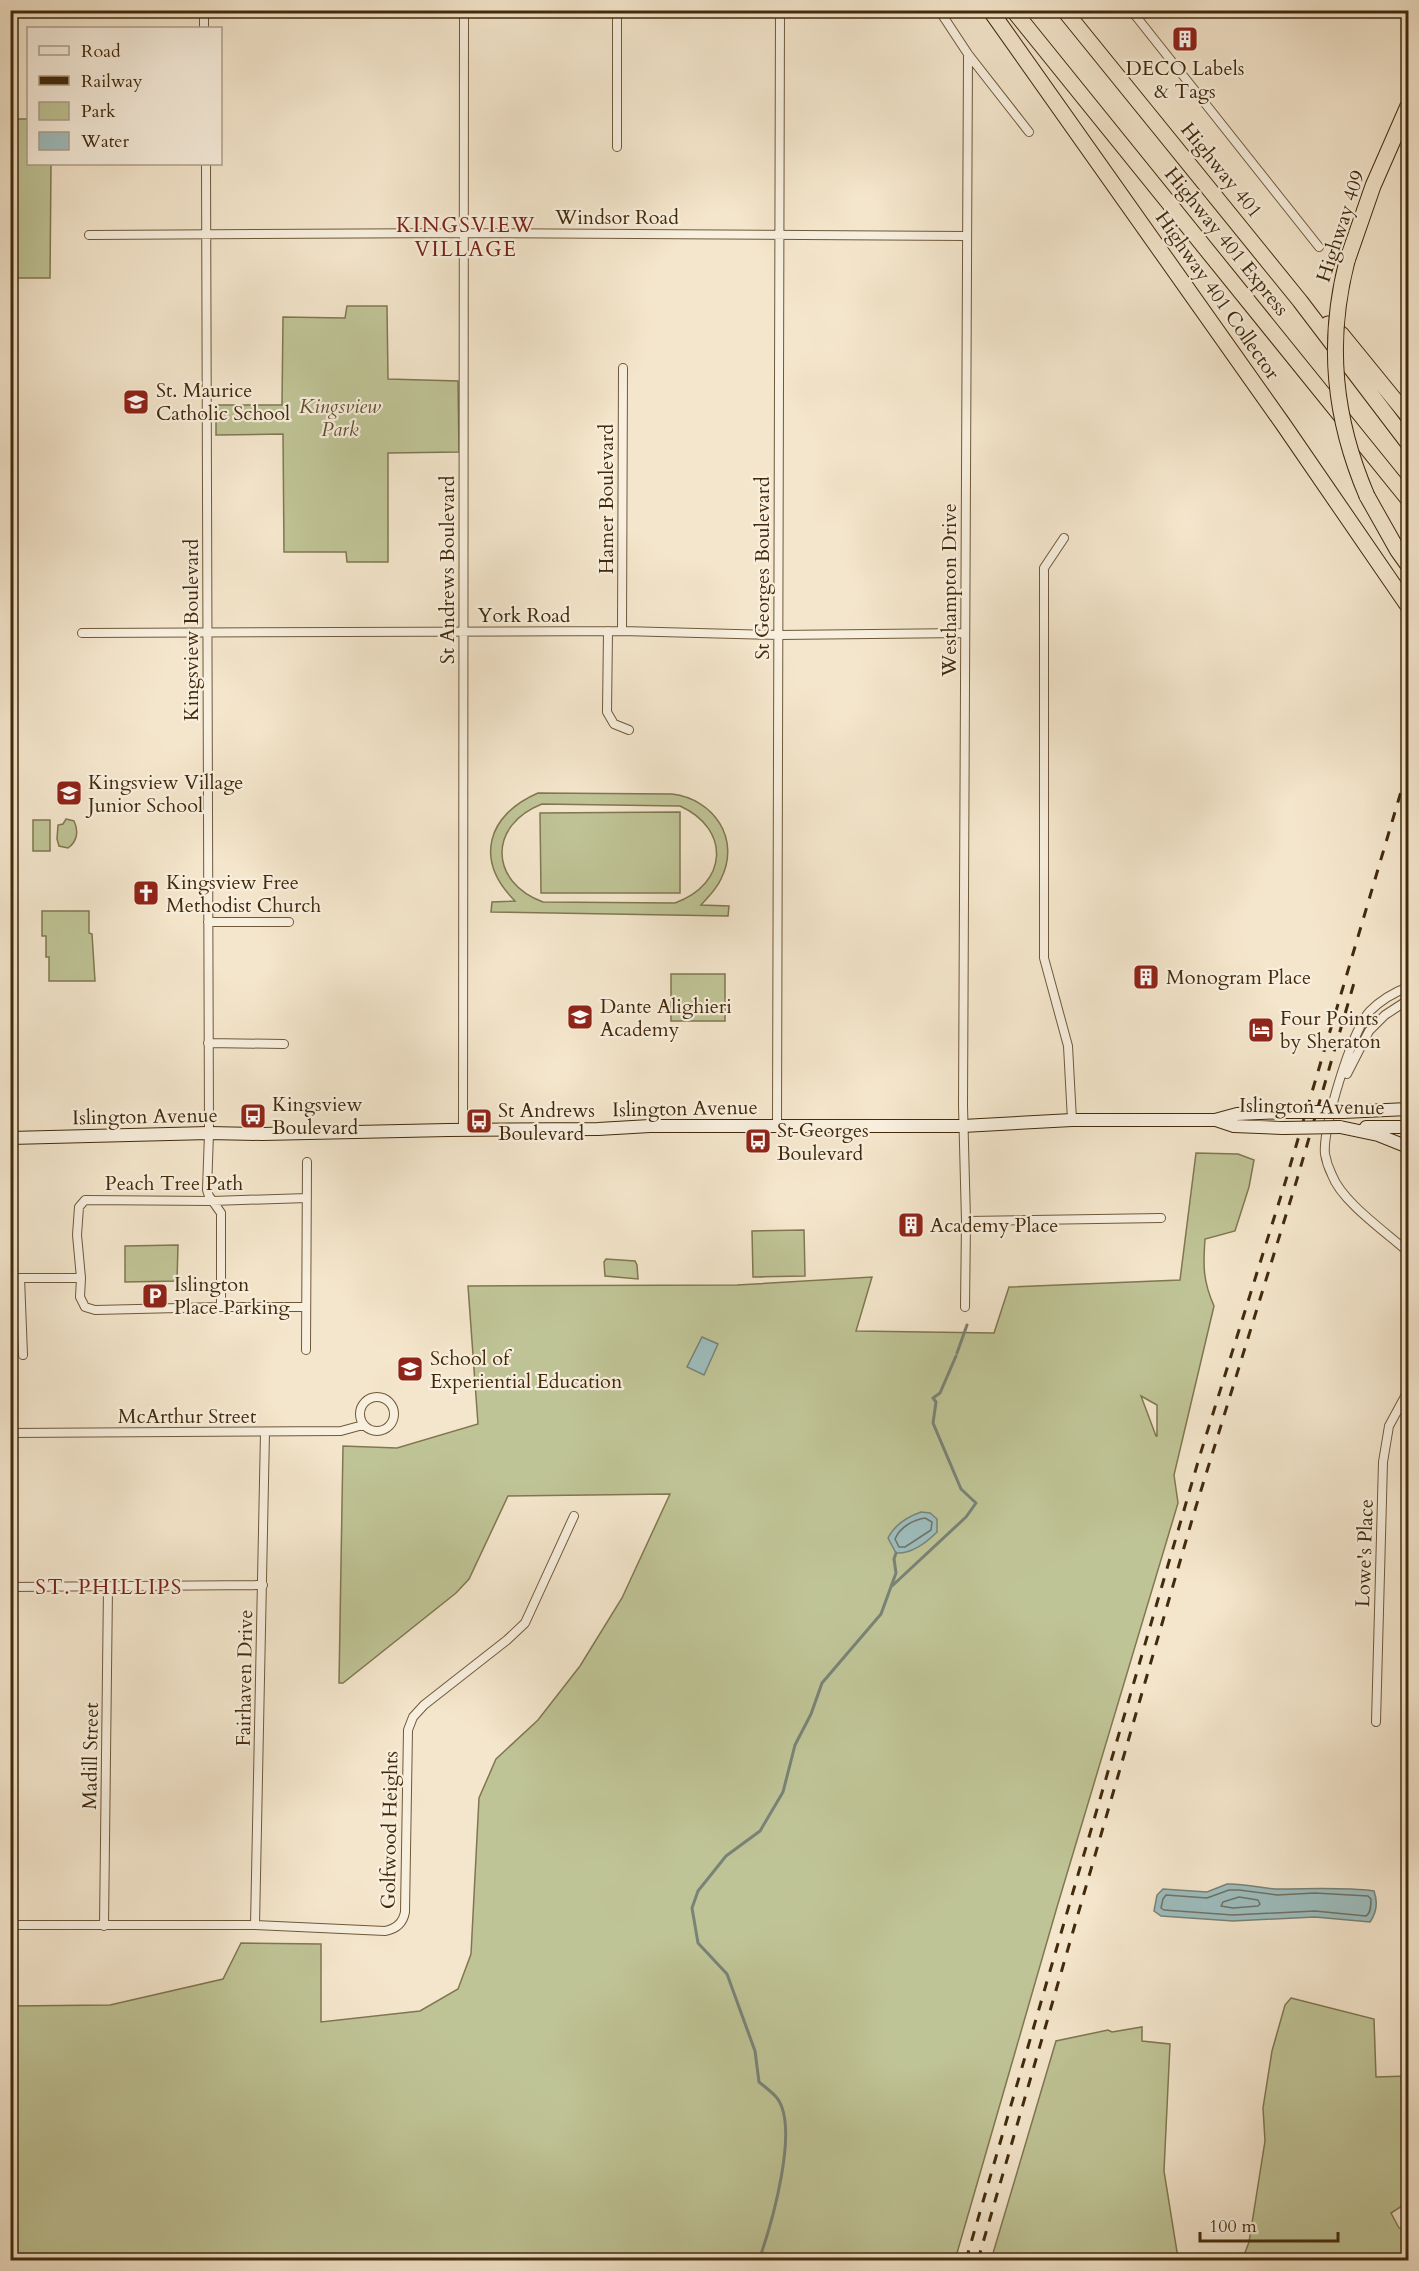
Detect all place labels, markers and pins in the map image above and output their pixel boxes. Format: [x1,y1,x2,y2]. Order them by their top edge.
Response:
building icon: DECO Labels & Tags [1170,24,1200,54]
place label: DECO Labels & Tags [1126,55,1244,105]
place label: St. Maurice Catholic School [156,377,290,427]
school or university icon: St. Maurice Catholic School [121,387,151,417]
place label: Kingsview Village Junior School [85,769,243,819]
school or university icon: Kingsview Village Junior School [54,778,84,808]
place label: Kingsview Free Methodist Church [166,869,321,919]
church icon: Kingsview Free Methodist Church [131,878,161,908]
building icon: Monogram Place [1131,962,1161,992]
place label: Monogram Place [1166,964,1311,991]
place label: Dante Alighieri Academy [600,993,732,1043]
school or university icon: Dante Alighieri Academy [565,1002,595,1032]
place label: Four Points by Sheraton [1280,1005,1382,1055]
hotel icon: Four Points by Sheraton [1246,1015,1276,1045]
place label: Kingsview Boulevard [272,1091,363,1141]
place label: St Andrews Boulevard [498,1097,595,1147]
bus stop icon: Kingsview Boulevard [238,1101,268,1131]
bus stop icon: St Andrews Boulevard [464,1106,494,1136]
place label: St Georges Boulevard [777,1117,869,1167]
bus stop icon: St Georges Boulevard [743,1126,773,1156]
building icon: Academy Place [896,1210,926,1240]
place label: Academy Place [930,1212,1058,1239]
place label: Islington Place Parking [174,1271,291,1321]
parking icon: Islington Place Parking [140,1281,170,1311]
place label: School of Experiential Education [430,1345,623,1395]
school or university icon: School of Experiential Education [395,1354,425,1384]

